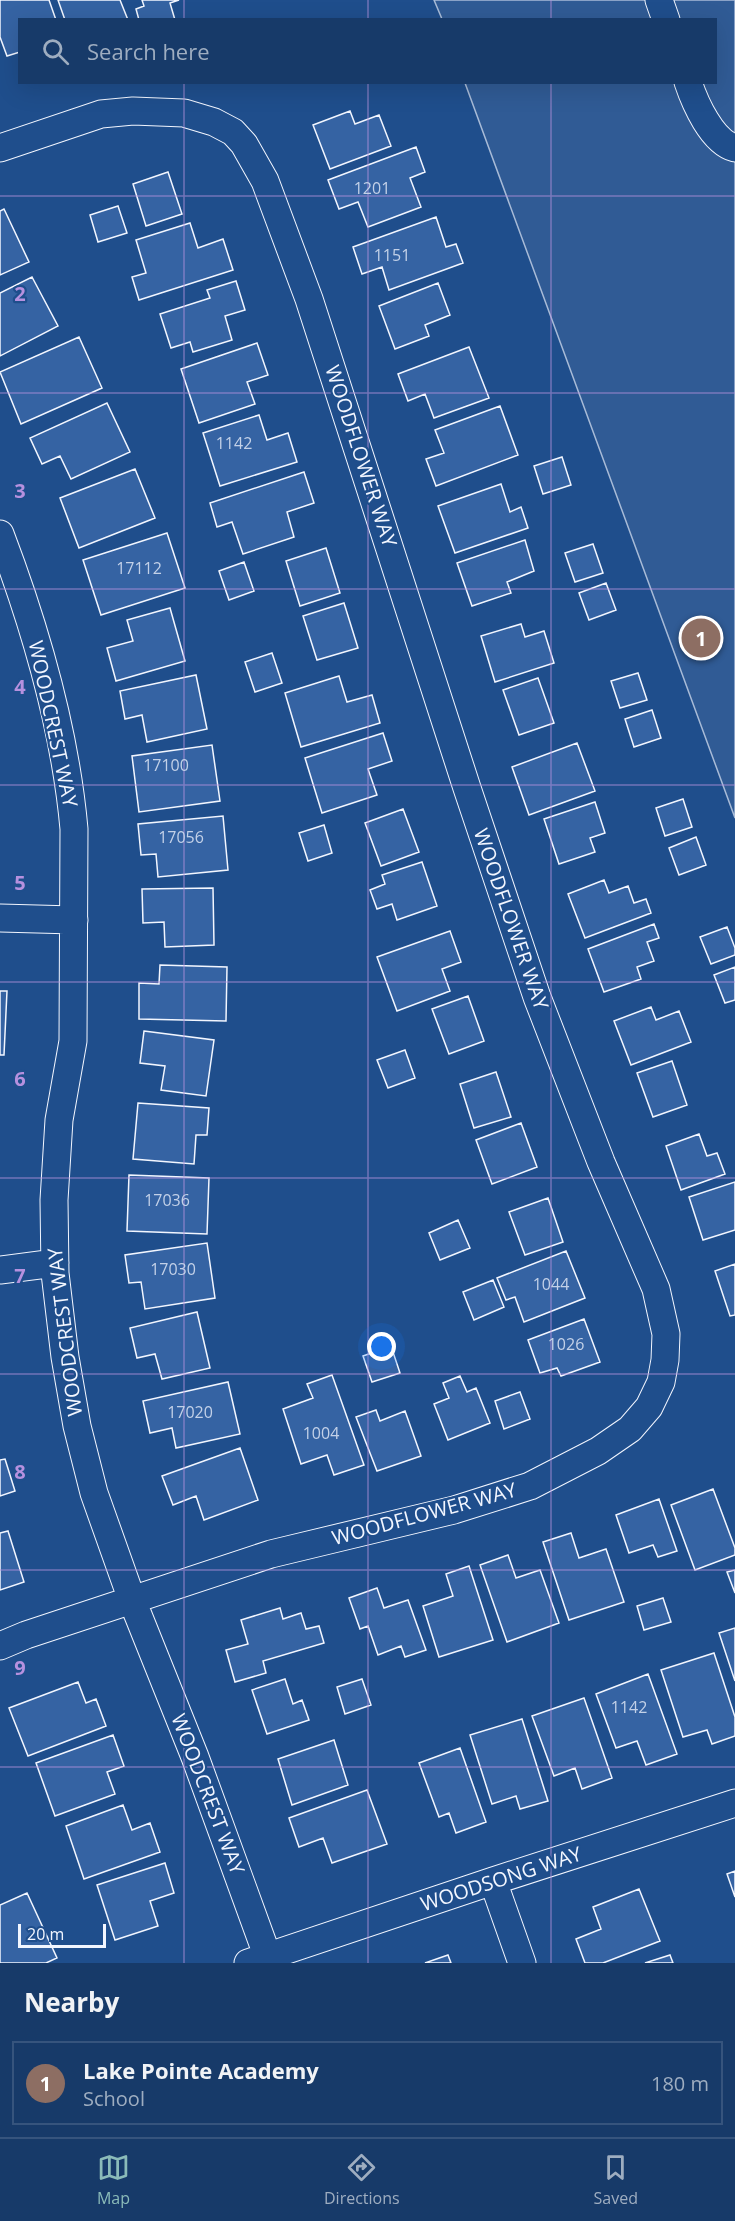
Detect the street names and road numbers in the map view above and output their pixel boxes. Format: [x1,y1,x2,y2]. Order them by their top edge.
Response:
street label: WOODFLOWER WAY [319,361,404,551]
street label: WOODCREST WAY [23,638,84,810]
street label: WOODFLOWER WAY [468,825,555,1014]
street label: WOODCREST WAY [41,1245,88,1418]
street label: WOODFLOWER WAY [329,1476,520,1551]
street label: WOODCREST WAY [165,1710,252,1879]
street label: WOODSONG WAY [417,1840,586,1917]

